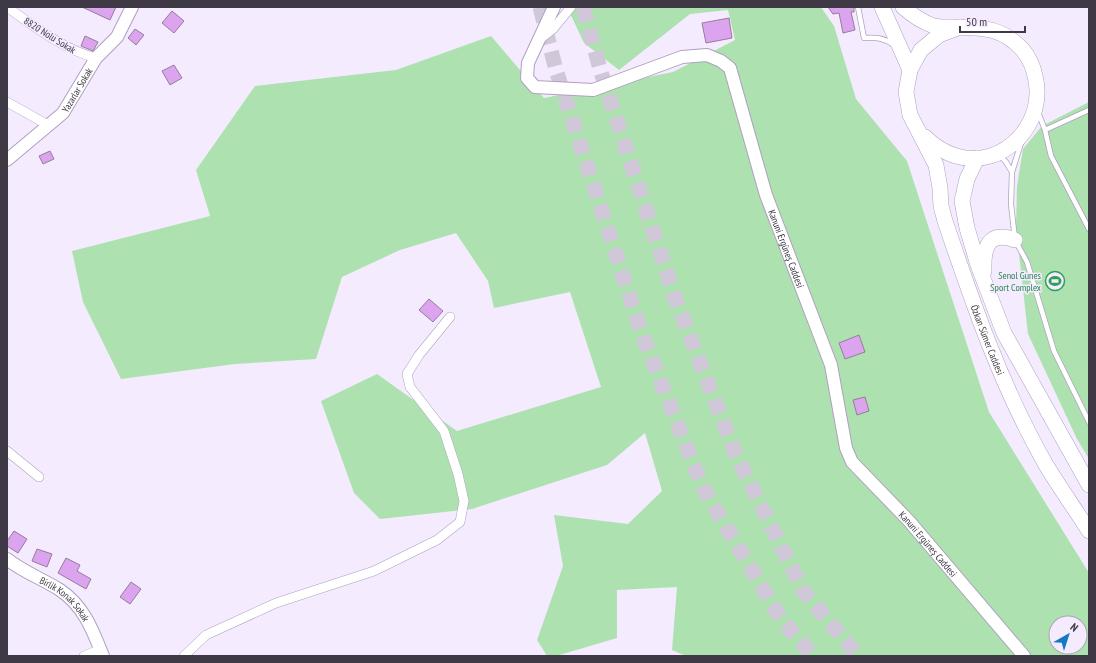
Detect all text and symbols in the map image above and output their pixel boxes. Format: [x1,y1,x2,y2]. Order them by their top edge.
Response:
scale bar [960,8,1025,34]
street label: 8820 Nolu Sokak [21,14,78,57]
text: 50 m [966,14,987,29]
street label: Yazarlar Sokak [59,65,96,115]
street label: Kanuni Ergüneş Caddesi [765,208,807,290]
place label: Senol Gunes Sport Complex [990,269,1042,294]
sports icon: Senol Gunes Sport Complex [1044,270,1066,292]
street label: Özkan Sümer Caddesi [968,303,1007,377]
street label: Kanuni Ergüneş Caddesi [896,509,960,580]
street label: Birlik Konak Sokak [37,574,92,624]
north arrow [1048,615,1088,655]
text: N [1068,620,1081,635]

